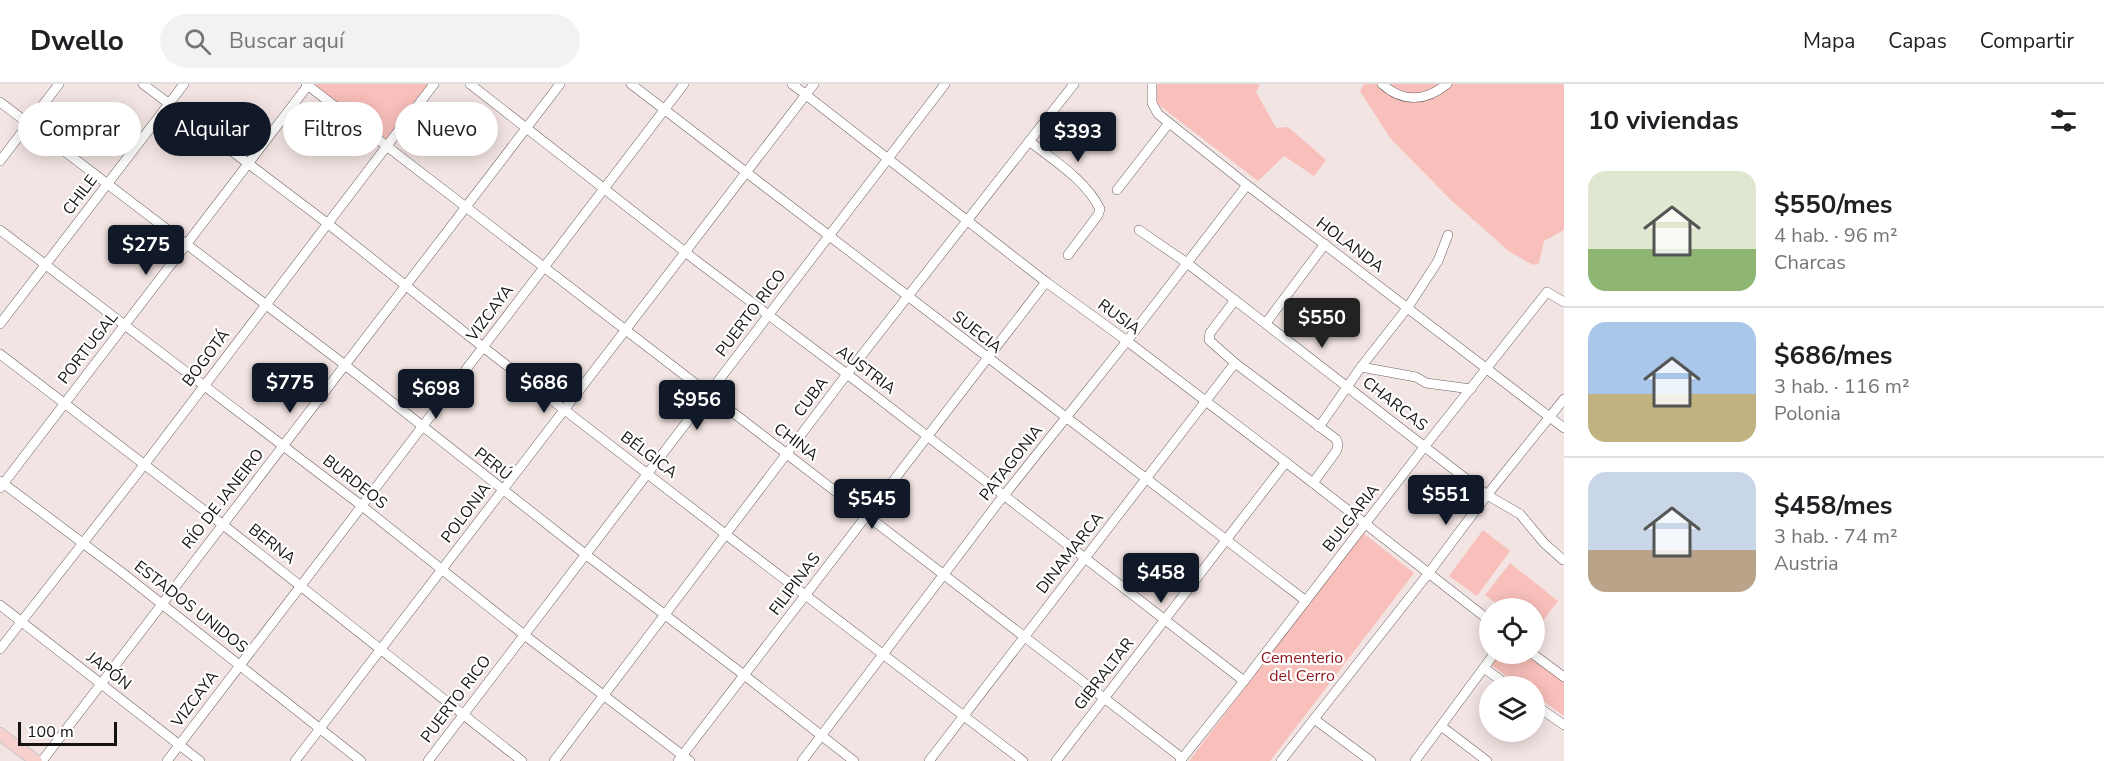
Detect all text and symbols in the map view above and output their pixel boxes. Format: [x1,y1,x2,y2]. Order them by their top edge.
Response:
search box [160,14,580,68]
text: Dwello [30,22,124,60]
icon: search [181,25,214,58]
text: Buscar aquí [229,26,344,56]
text: Mapa [1803,27,1855,55]
text: Capas [1888,27,1947,55]
text: Compartir [1980,27,2074,55]
chip: Comprar [18,102,141,156]
chip: Alquilar [153,102,271,156]
chip: Filtros [283,102,383,156]
chip: Nuevo [395,102,498,156]
text: 10 viviendas [1588,103,1739,138]
icon: filters [2047,104,2080,137]
pin: $393 [1042,112,1114,163]
text: $393 [1054,118,1102,145]
street label: CHILE [58,170,102,220]
text: $550/mes [1774,187,1893,222]
icon: home [1636,195,1708,267]
street label: HOLANDA [1312,212,1389,278]
text: 4 hab. · 96 m² [1774,222,1898,249]
pin: $275 [110,225,182,276]
text: $275 [122,231,170,258]
text: Charcas [1774,249,1846,276]
street label: PUERTO RICO [711,265,791,361]
street label: VIZCAYA [461,280,519,347]
street label: RUSIA [1093,294,1145,340]
pin: $550 [1286,298,1358,349]
text: $550 [1298,304,1346,331]
street label: SUECIA [948,306,1007,359]
street label: PORTUGAL [53,307,123,389]
street label: BOGOTÁ [177,325,235,391]
text: $686/mes [1774,338,1893,373]
street label: AUSTRIA [832,340,900,400]
icon: home [1636,346,1708,418]
pin: $775 [254,363,326,414]
pin: $686 [508,363,580,414]
text: $775 [266,369,314,396]
pin: $698 [400,369,472,420]
text: $686 [520,369,568,396]
street label: CUBA [789,372,833,422]
street label: CHARCAS [1358,372,1432,437]
text: 3 hab. · 116 m² [1774,373,1910,400]
text: $698 [412,375,460,402]
pin: $956 [661,380,733,431]
text: $956 [673,386,721,413]
text: Polonia [1774,400,1841,427]
street label: CHINA [769,418,823,466]
street label: PATAGONIA [974,420,1048,506]
street label: BÉLGICA [616,426,682,484]
street label: PERÚ [470,442,516,486]
street label: RÍO DE JANEIRO [177,444,269,554]
street label: BURDEOS [318,450,392,514]
pin: $551 [1410,475,1482,526]
street label: POLONIA [436,478,496,548]
pin: $545 [836,479,908,530]
street label: BULGARIA [1318,479,1385,556]
text: $551 [1422,481,1470,508]
text: $545 [848,485,896,512]
text: $458/mes [1774,488,1893,523]
icon: home [1636,496,1708,568]
street label: DINAMARCA [1031,508,1109,598]
street label: BERNA [244,519,300,570]
text: 3 hab. · 74 m² [1774,523,1898,550]
street label: FILIPINAS [764,548,826,620]
text: Austria [1774,550,1839,577]
pin: $458 [1125,553,1197,604]
street label: ESTADOS UNIDOS [130,556,252,658]
text: $458 [1137,559,1185,586]
map controls [1479,598,1545,742]
button: locate [1479,598,1545,664]
street label: GIBRALTAR [1069,633,1139,715]
street label: JAPÓN [81,646,136,695]
park label: Cementerio del Cerro [1261,647,1343,687]
street label: PUERTO RICO [416,651,496,747]
street label: VIZCAYA [166,666,224,733]
button: layers [1479,676,1545,742]
scale bar [18,719,117,746]
text: 100 m [27,721,74,743]

